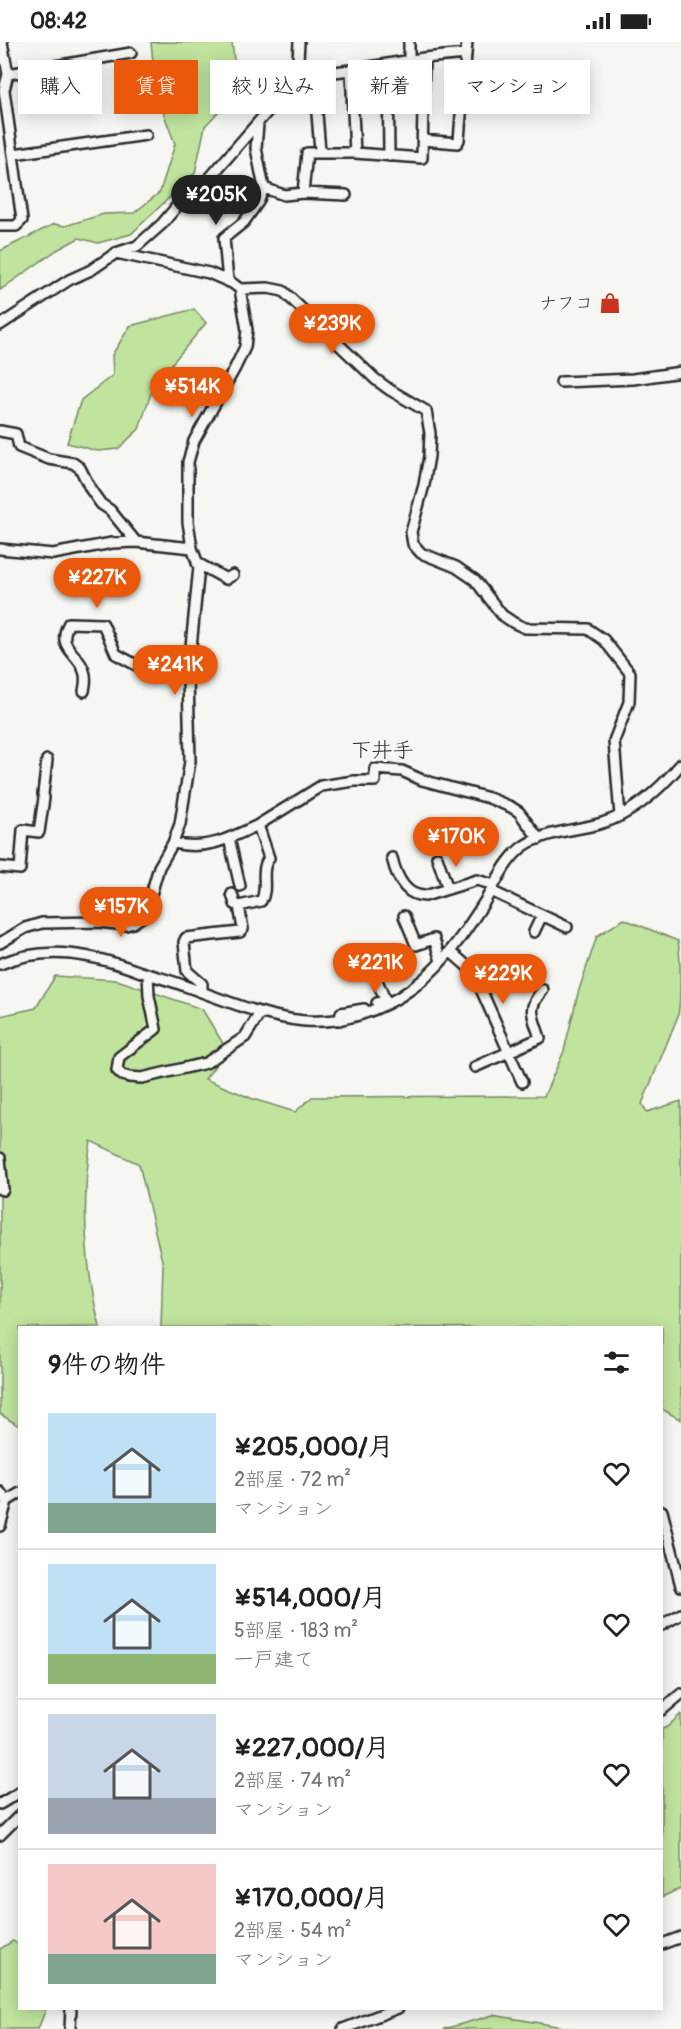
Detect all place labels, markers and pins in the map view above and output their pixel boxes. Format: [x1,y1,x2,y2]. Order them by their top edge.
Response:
pin: ¥205K [174,175,258,226]
shop icon: ナフコ [598,291,622,315]
place label: ナフコ [539,292,593,315]
pin: ¥239K [290,304,374,355]
pin: ¥514K [150,367,234,418]
pin: ¥227K [55,558,139,609]
pin: ¥241K [133,645,217,696]
pin: ¥170K [414,817,498,868]
pin: ¥157K [79,887,163,938]
pin: ¥221K [333,943,417,994]
pin: ¥229K [461,954,545,1005]

